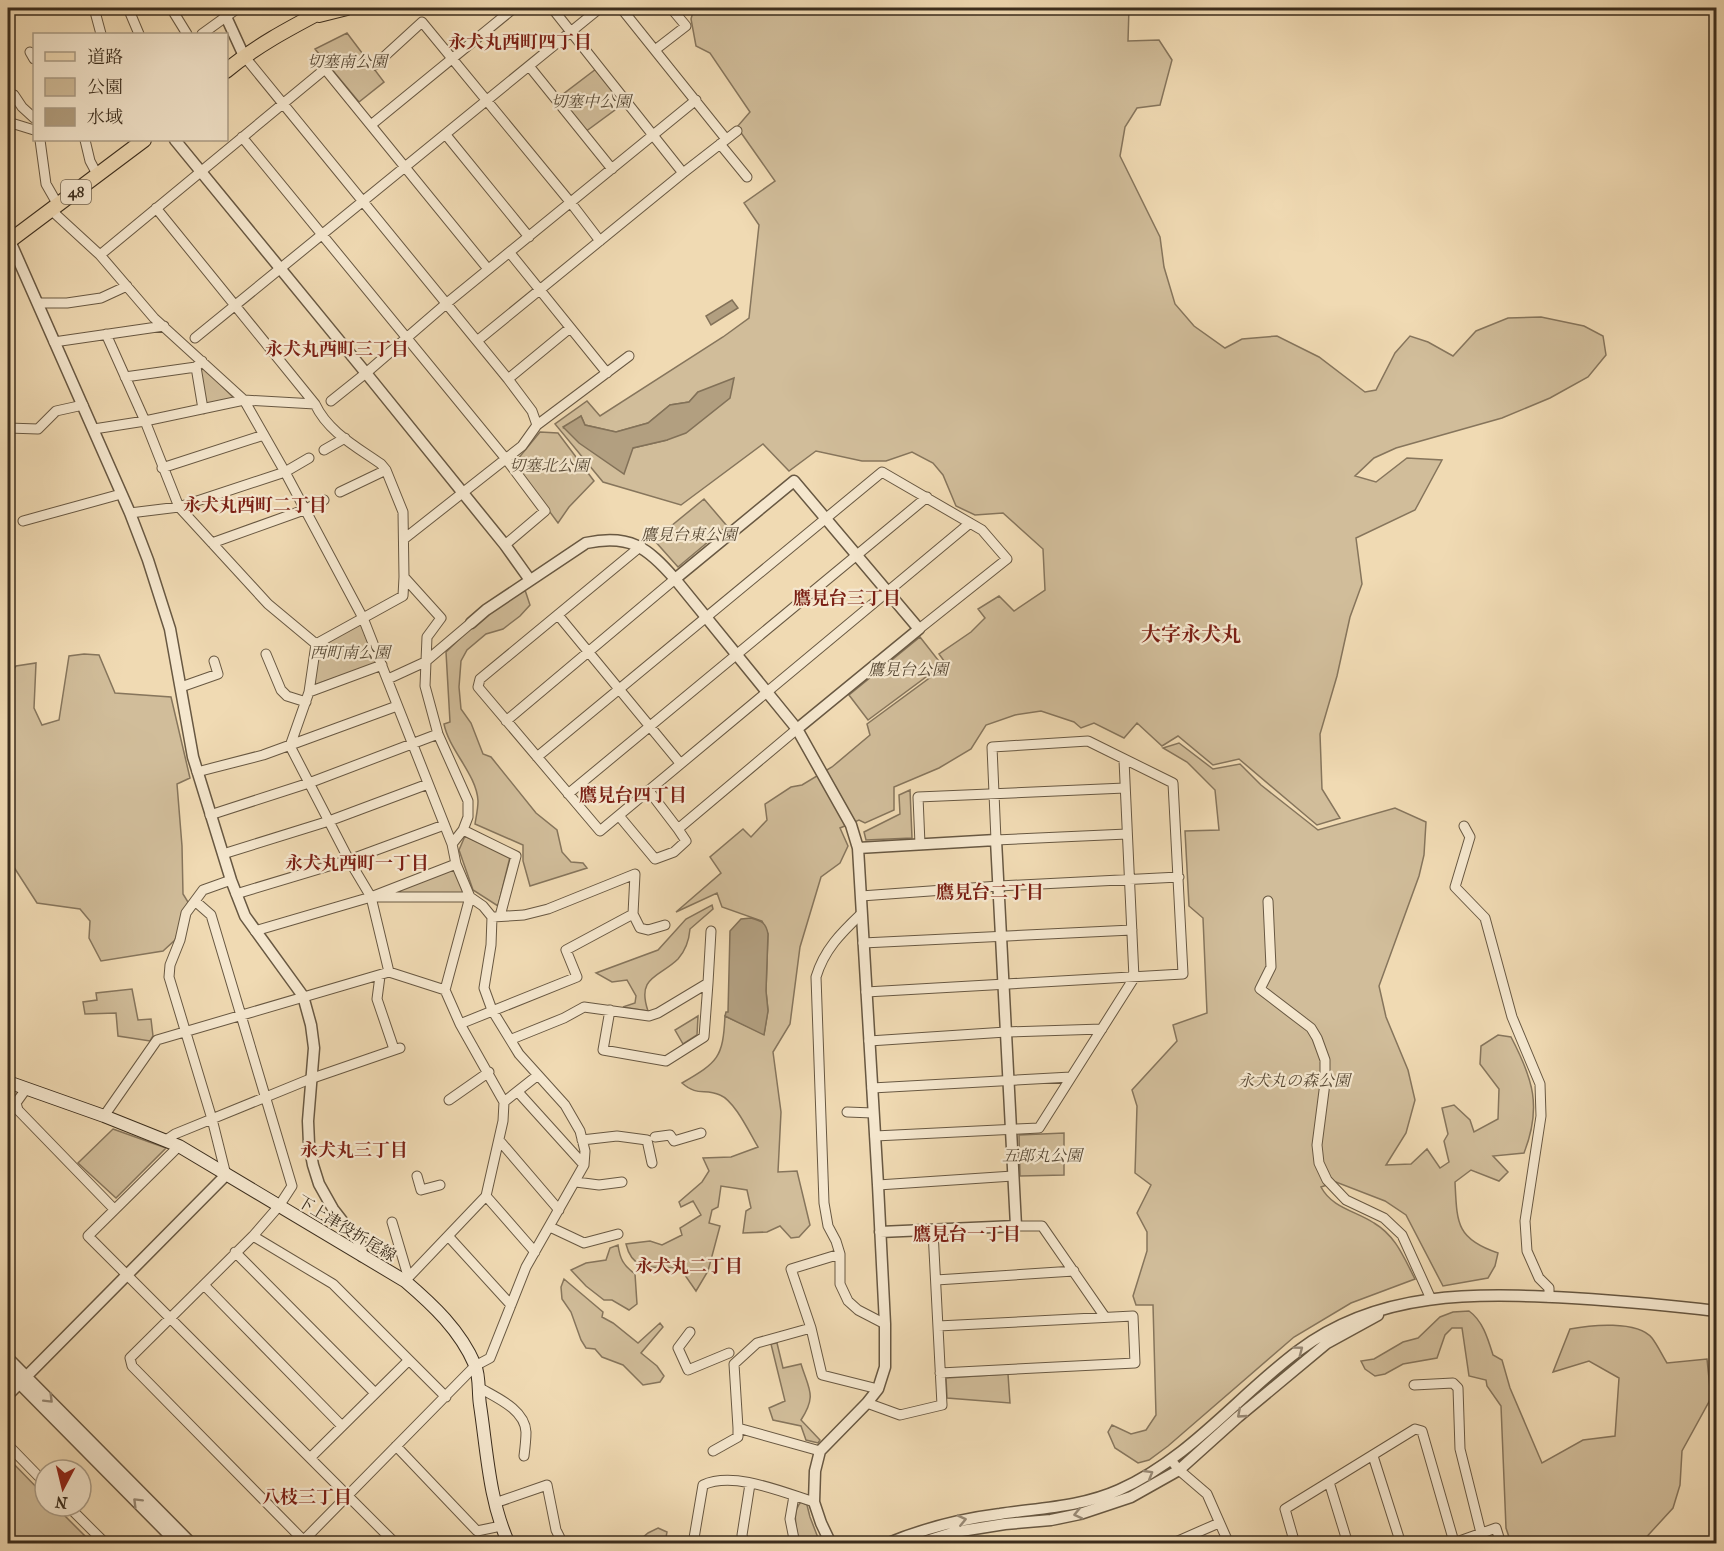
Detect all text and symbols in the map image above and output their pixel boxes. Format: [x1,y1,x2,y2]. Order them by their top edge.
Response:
district label: 永犬丸西町四丁目 [448,32,592,53]
legend [33,33,228,141]
text: 道路 [87,47,123,68]
park label: 切塞南公園 [307,52,390,71]
text: 公園 [87,77,123,98]
park label: 切塞中公園 [551,92,634,111]
text: 水域 [87,107,123,128]
road number: 48 [61,180,91,204]
district label: 永犬丸西町三丁目 [265,339,409,360]
park label: 切塞北公園 [509,456,592,475]
district label: 永犬丸西町二丁目 [183,495,327,516]
park label: 鷹見台東公園 [641,525,740,544]
district label: 鷹見台三丁目 [793,588,901,609]
district label: 大字永犬丸 [1141,623,1241,646]
park label: 西町南公園 [310,643,393,662]
park label: 鷹見台公園 [868,660,951,679]
district label: 鷹見台四丁目 [579,785,687,806]
district label: 永犬丸西町一丁目 [285,853,429,874]
district label: 鷹見台二丁目 [936,882,1044,903]
park label: 永犬丸の森公園 [1238,1071,1353,1090]
district label: 永犬丸三丁目 [300,1140,408,1161]
park label: 五郎丸公園 [1002,1146,1085,1165]
street label: 下上津役折尾線 [294,1191,400,1265]
district label: 鷹見台一丁目 [913,1224,1021,1245]
district label: 永犬丸二丁目 [635,1256,743,1277]
one-way arrow [1292,1347,1303,1358]
one-way arrow [42,1391,53,1402]
one-way arrow [1237,1407,1248,1418]
north arrow [33,1458,93,1518]
one-way arrow [1143,1470,1153,1481]
district label: 八枝三丁目 [262,1487,352,1508]
text: N [53,1492,68,1513]
one-way arrow [133,1498,143,1509]
one-way arrow [1073,1507,1083,1520]
one-way arrow [956,1515,966,1528]

